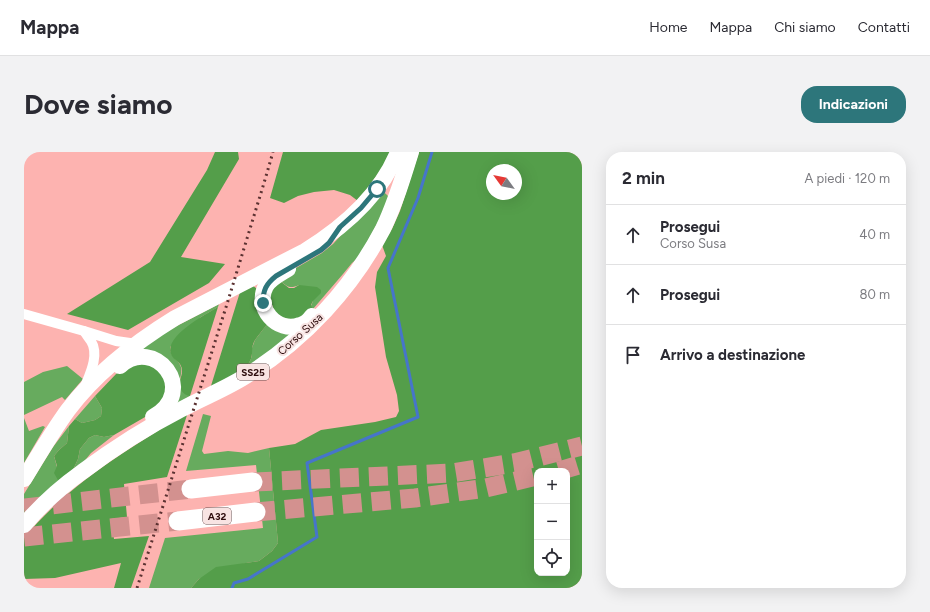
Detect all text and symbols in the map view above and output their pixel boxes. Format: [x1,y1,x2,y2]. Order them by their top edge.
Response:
text: Mappa [20,16,79,39]
text: Home [649,19,688,36]
text: Mappa [710,19,752,36]
text: Chi siamo [774,19,836,36]
text: Contatti [858,19,910,36]
button: Indicazioni [801,86,906,123]
text: Dove siamo [24,87,173,121]
north arrow [486,164,522,200]
text: 2 min [622,168,665,188]
text: A piedi · 120 m [805,171,890,186]
route start [368,180,386,198]
text: Prosegui [660,218,720,236]
icon: ahead [622,224,644,246]
text: 40 m [859,227,890,242]
text: Corso Susa [660,236,726,251]
icon: ahead [622,284,644,306]
text: Prosegui [660,286,720,304]
text: 80 m [859,287,890,302]
route end [254,294,272,312]
street label: Corso Susa [275,311,325,358]
icon: arrive [622,344,644,366]
text: Arrivo a destinazione [660,346,805,364]
road number: SS25 [237,364,269,380]
map controls [534,468,570,576]
button: + [534,468,570,504]
button: − [534,504,570,540]
road number: A32 [203,508,231,524]
button: locate [534,540,570,576]

